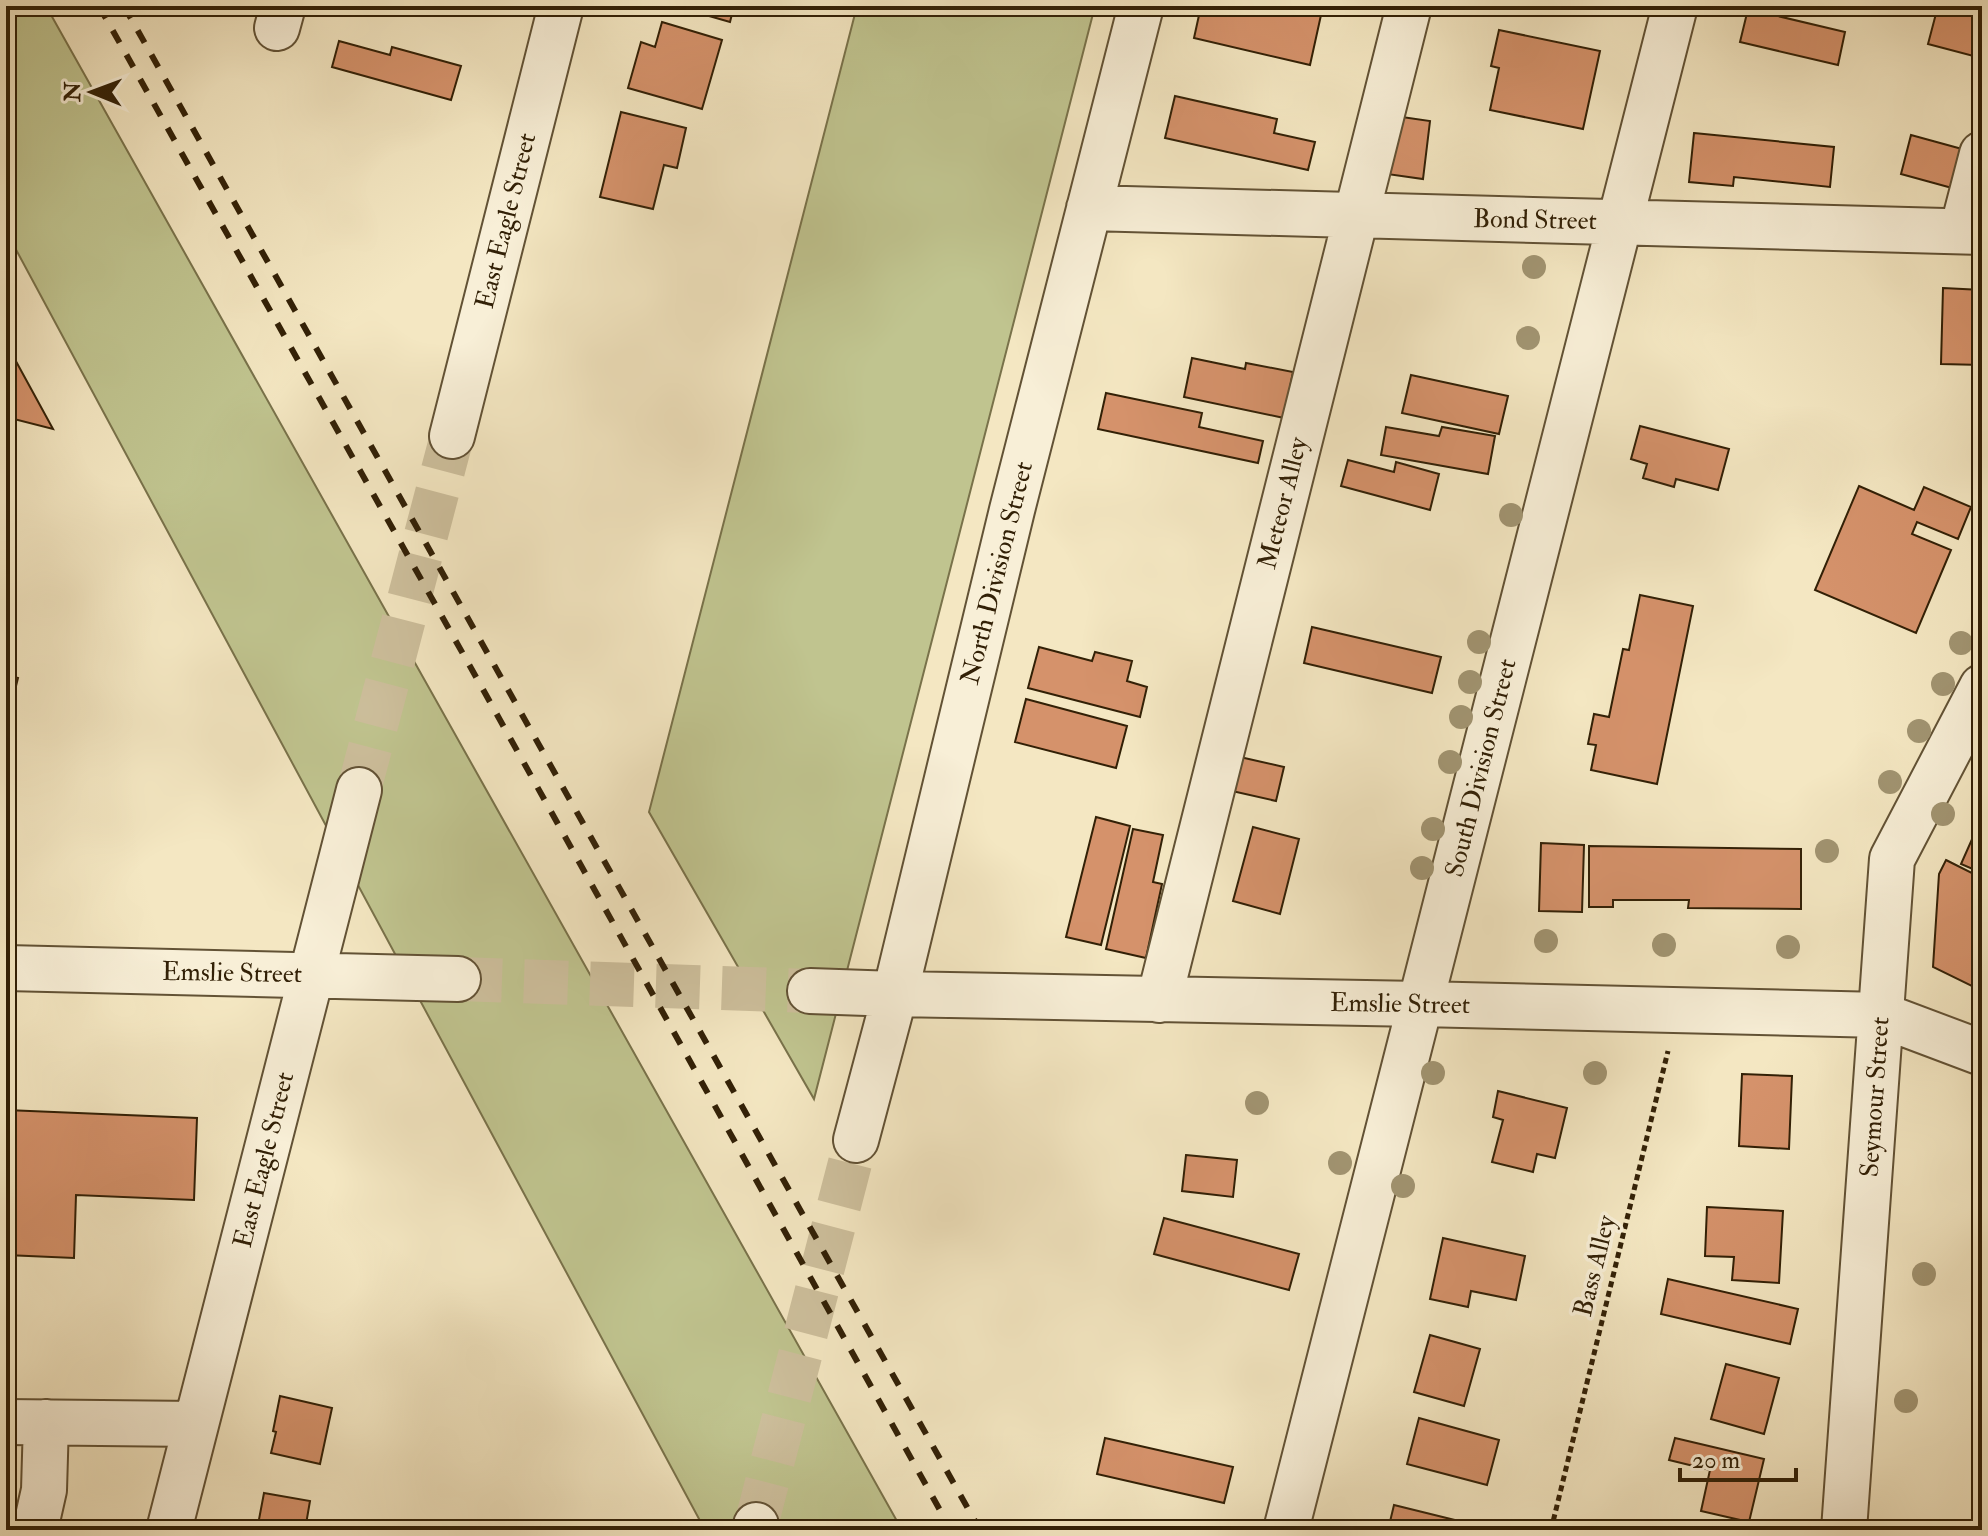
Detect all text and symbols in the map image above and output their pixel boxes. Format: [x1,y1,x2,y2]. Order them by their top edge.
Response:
north arrow [52,52,132,132]
text: N [59,81,87,103]
street label: East Eagle Street [469,130,543,312]
street label: Bond Street [1473,203,1597,237]
street label: Meteor Alley [1251,433,1315,572]
street label: North Division Street [954,458,1040,688]
street label: South Division Street [1438,656,1524,880]
street label: Emslie Street [162,956,302,990]
street label: Emslie Street [1330,987,1470,1021]
street label: Seymour Street [1853,1016,1897,1178]
street label: East Eagle Street [227,1069,301,1251]
street label: Bass Alley [1567,1212,1623,1320]
scale bar [1680,1432,1796,1482]
text: 20 m [1692,1445,1741,1476]

